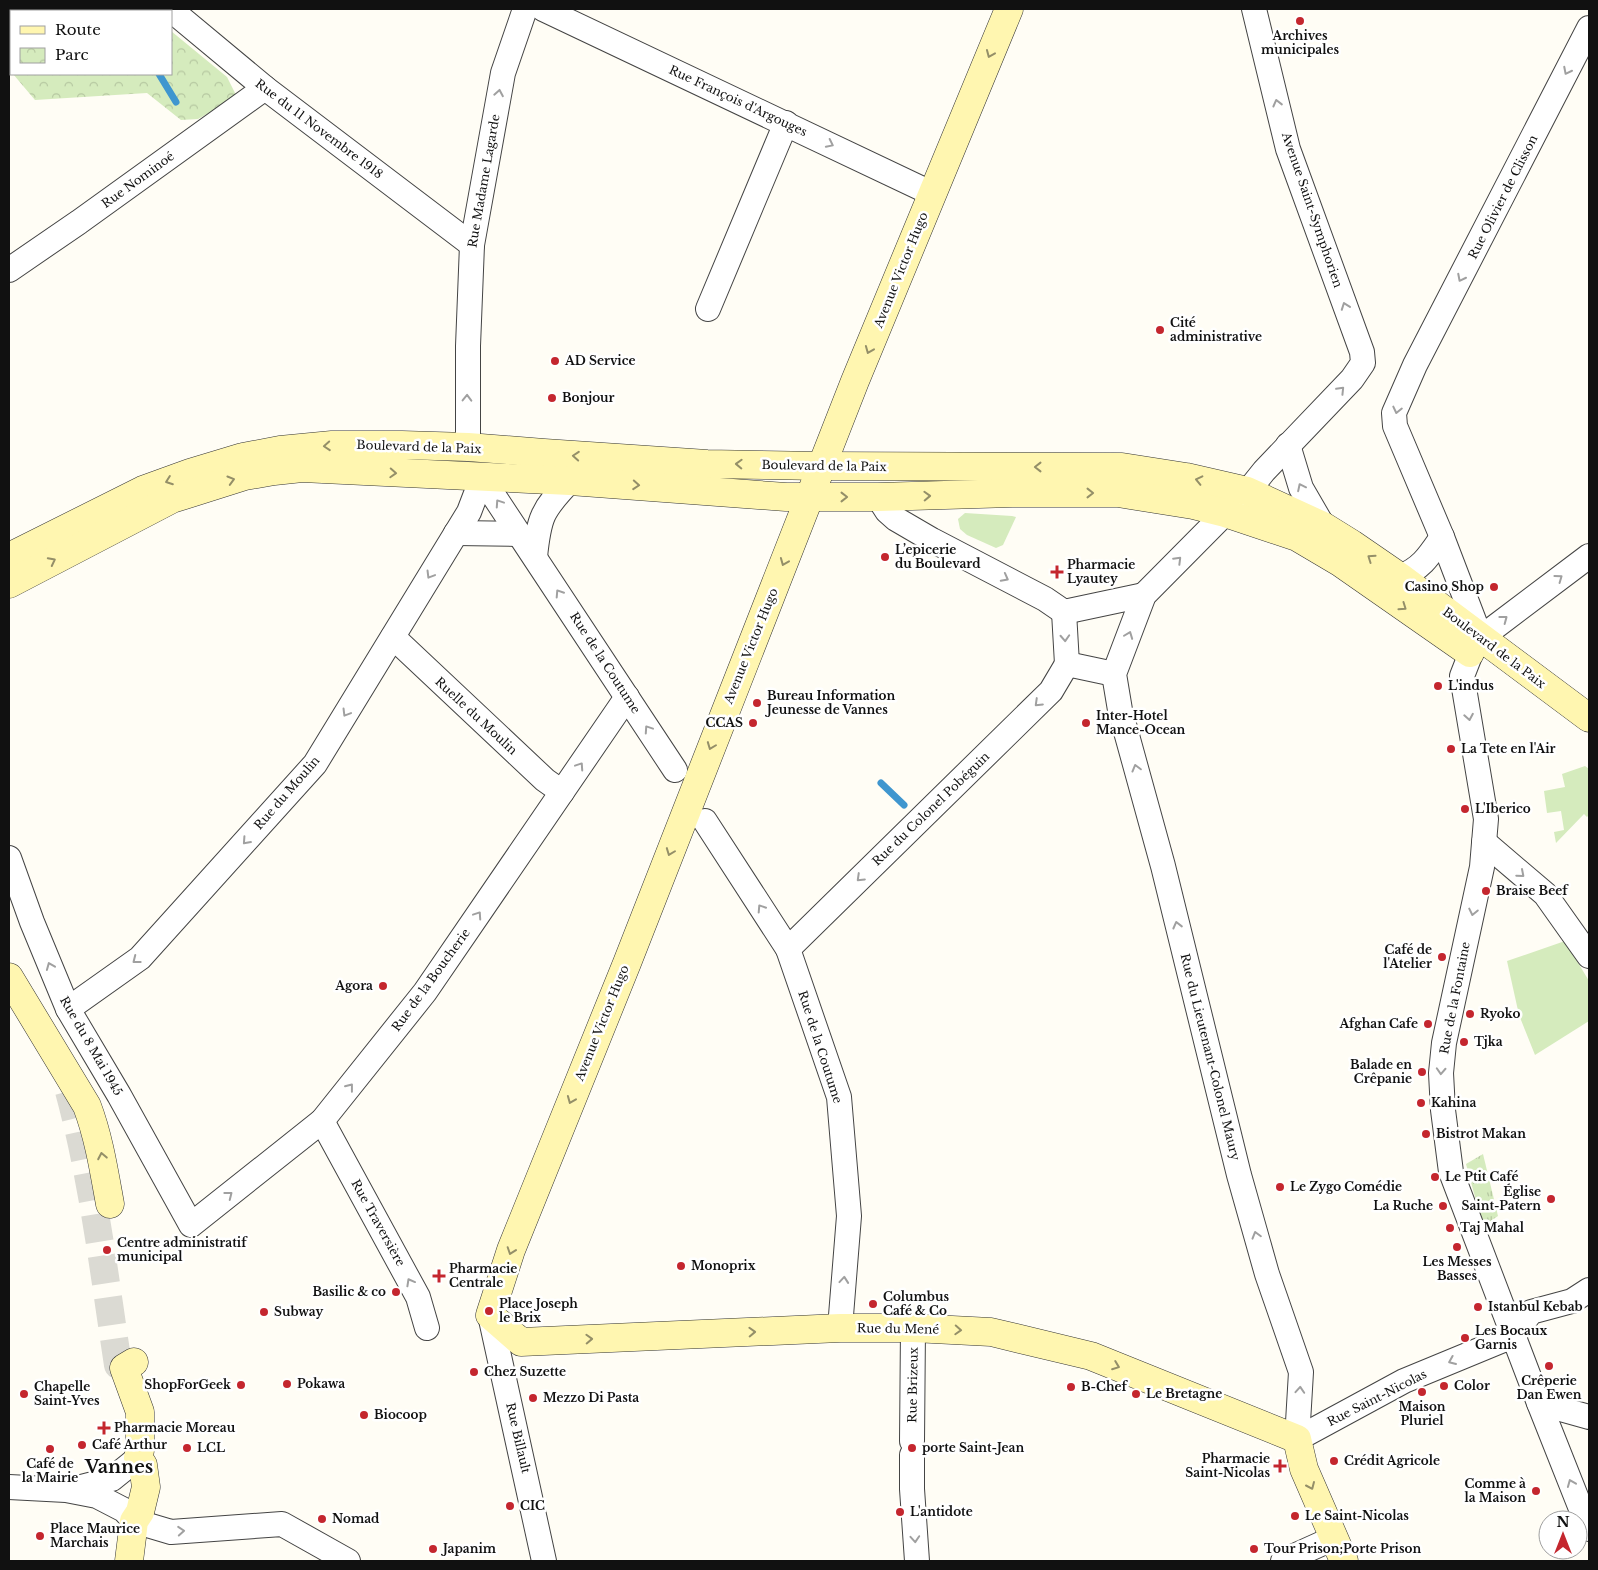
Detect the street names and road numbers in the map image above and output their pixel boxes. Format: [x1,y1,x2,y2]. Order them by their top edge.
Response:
street label: Rue François d'Argouges [667,62,810,139]
street label: Rue du 11 Novembre 1918 [253,76,386,181]
street label: Rue Madame Lagarde [464,113,503,249]
street label: Avenue Saint-Symphorien [1278,129,1346,289]
street label: Rue Olivier de Clisson [1465,132,1540,261]
street label: Rue Nominoé [98,148,177,211]
street label: Avenue Victor Hugo [870,210,931,331]
street label: Boulevard de la Paix [356,437,482,456]
street label: Boulevard de la Paix [761,457,887,474]
street label: Avenue Victor Hugo [720,586,781,707]
street label: Boulevard de la Paix [1440,604,1549,692]
street label: Rue de la Coutume [567,609,644,716]
street label: Ruelle du Moulin [432,674,521,758]
street label: Rue du Colonel Pobéguin [869,749,992,869]
street label: Rue du Moulin [251,753,323,832]
street label: Rue de la Boucherie [388,925,473,1034]
street label: Rue de la Fontaine [1436,940,1473,1055]
street label: Rue du Lieutenant-Colonel Maury [1177,952,1244,1162]
street label: Avenue Victor Hugo [571,963,632,1084]
street label: Rue de la Coutume [795,988,846,1105]
street label: Rue du 8 Mai 1945 [57,993,126,1098]
street label: Rue Traversière [348,1177,409,1269]
street label: Rue du Mené [857,1320,939,1337]
street label: Rue Brizeux [904,1346,921,1423]
street label: Rue Saint-Nicolas [1325,1366,1429,1429]
street label: Rue Billault [503,1401,534,1475]

